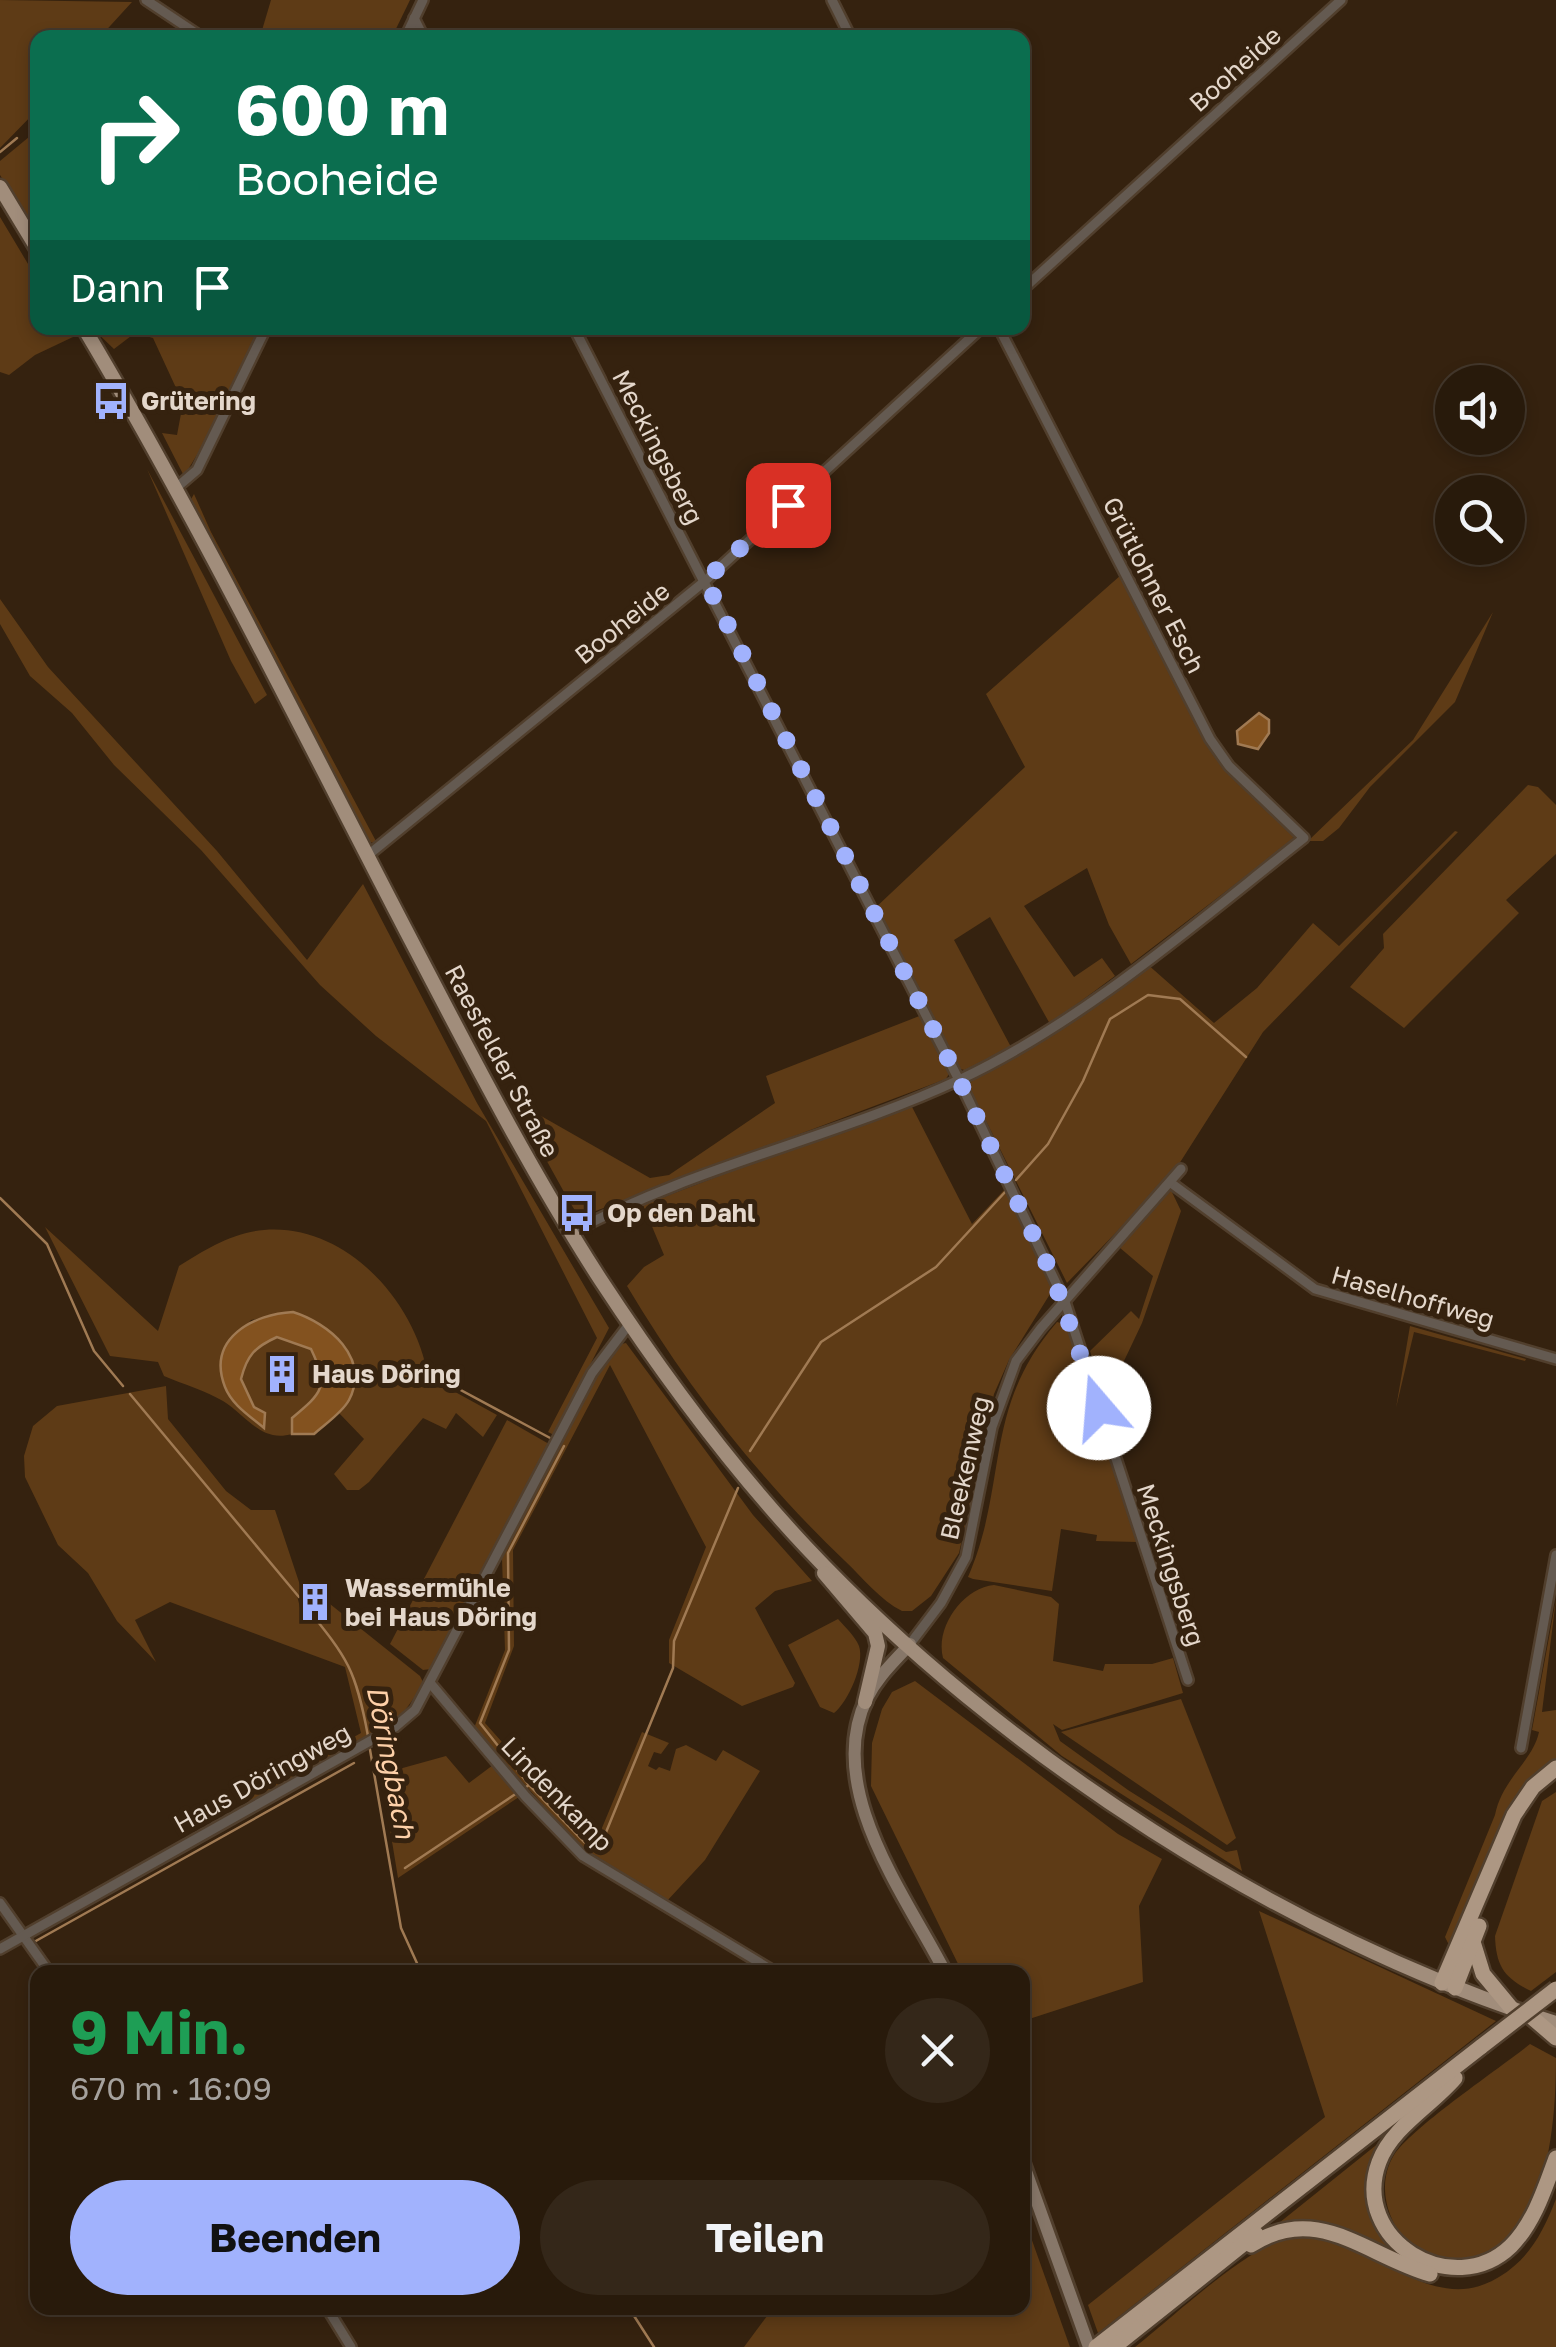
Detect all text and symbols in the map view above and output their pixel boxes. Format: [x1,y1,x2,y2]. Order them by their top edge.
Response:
street label: Booheide [1182,19,1287,118]
text: 600 m [235,66,449,150]
icon: right [70,70,200,200]
text: Booheide [235,151,439,205]
icon: arrive [185,260,240,315]
text: Dann [70,265,165,310]
street label: Meckingsberg [606,364,711,529]
map controls [1435,365,1525,565]
button: sound [1435,365,1525,455]
bus stop icon: Grütering [90,380,132,422]
place label: Grütering [141,385,256,416]
pin [746,463,831,548]
button: search [1435,475,1525,565]
icon: arrive [761,478,816,533]
street label: Grütlohner Esch [1097,491,1212,678]
street label: Booheide [568,575,675,670]
street label: Raesfelder Straße [439,959,566,1162]
bus stop icon: Op den Dahl [556,1192,598,1234]
place label: Op den Dahl [607,1197,755,1228]
street label: Haselhoffweg [1328,1258,1498,1335]
building icon: Haus Döring [261,1353,303,1395]
position arrow [1047,1356,1151,1460]
place label: Haus Döring [312,1358,461,1389]
street label: Bleekenweg [933,1393,996,1543]
street label: Meckingsberg [1131,1480,1212,1650]
place label: Wassermühle bei Haus Döring [345,1572,537,1632]
building icon: Wassermühle bei Haus Döring [294,1581,336,1623]
water label: Döringbach [361,1683,423,1843]
street label: Haus Döringweg [168,1716,356,1839]
street label: Lindenkamp [495,1730,620,1857]
text: 9 Min. [70,1995,248,2067]
button: close [885,1998,990,2103]
text: 670 m · 16:09 [70,2069,272,2107]
button: Beenden [70,2180,520,2295]
button: Teilen [540,2180,990,2295]

